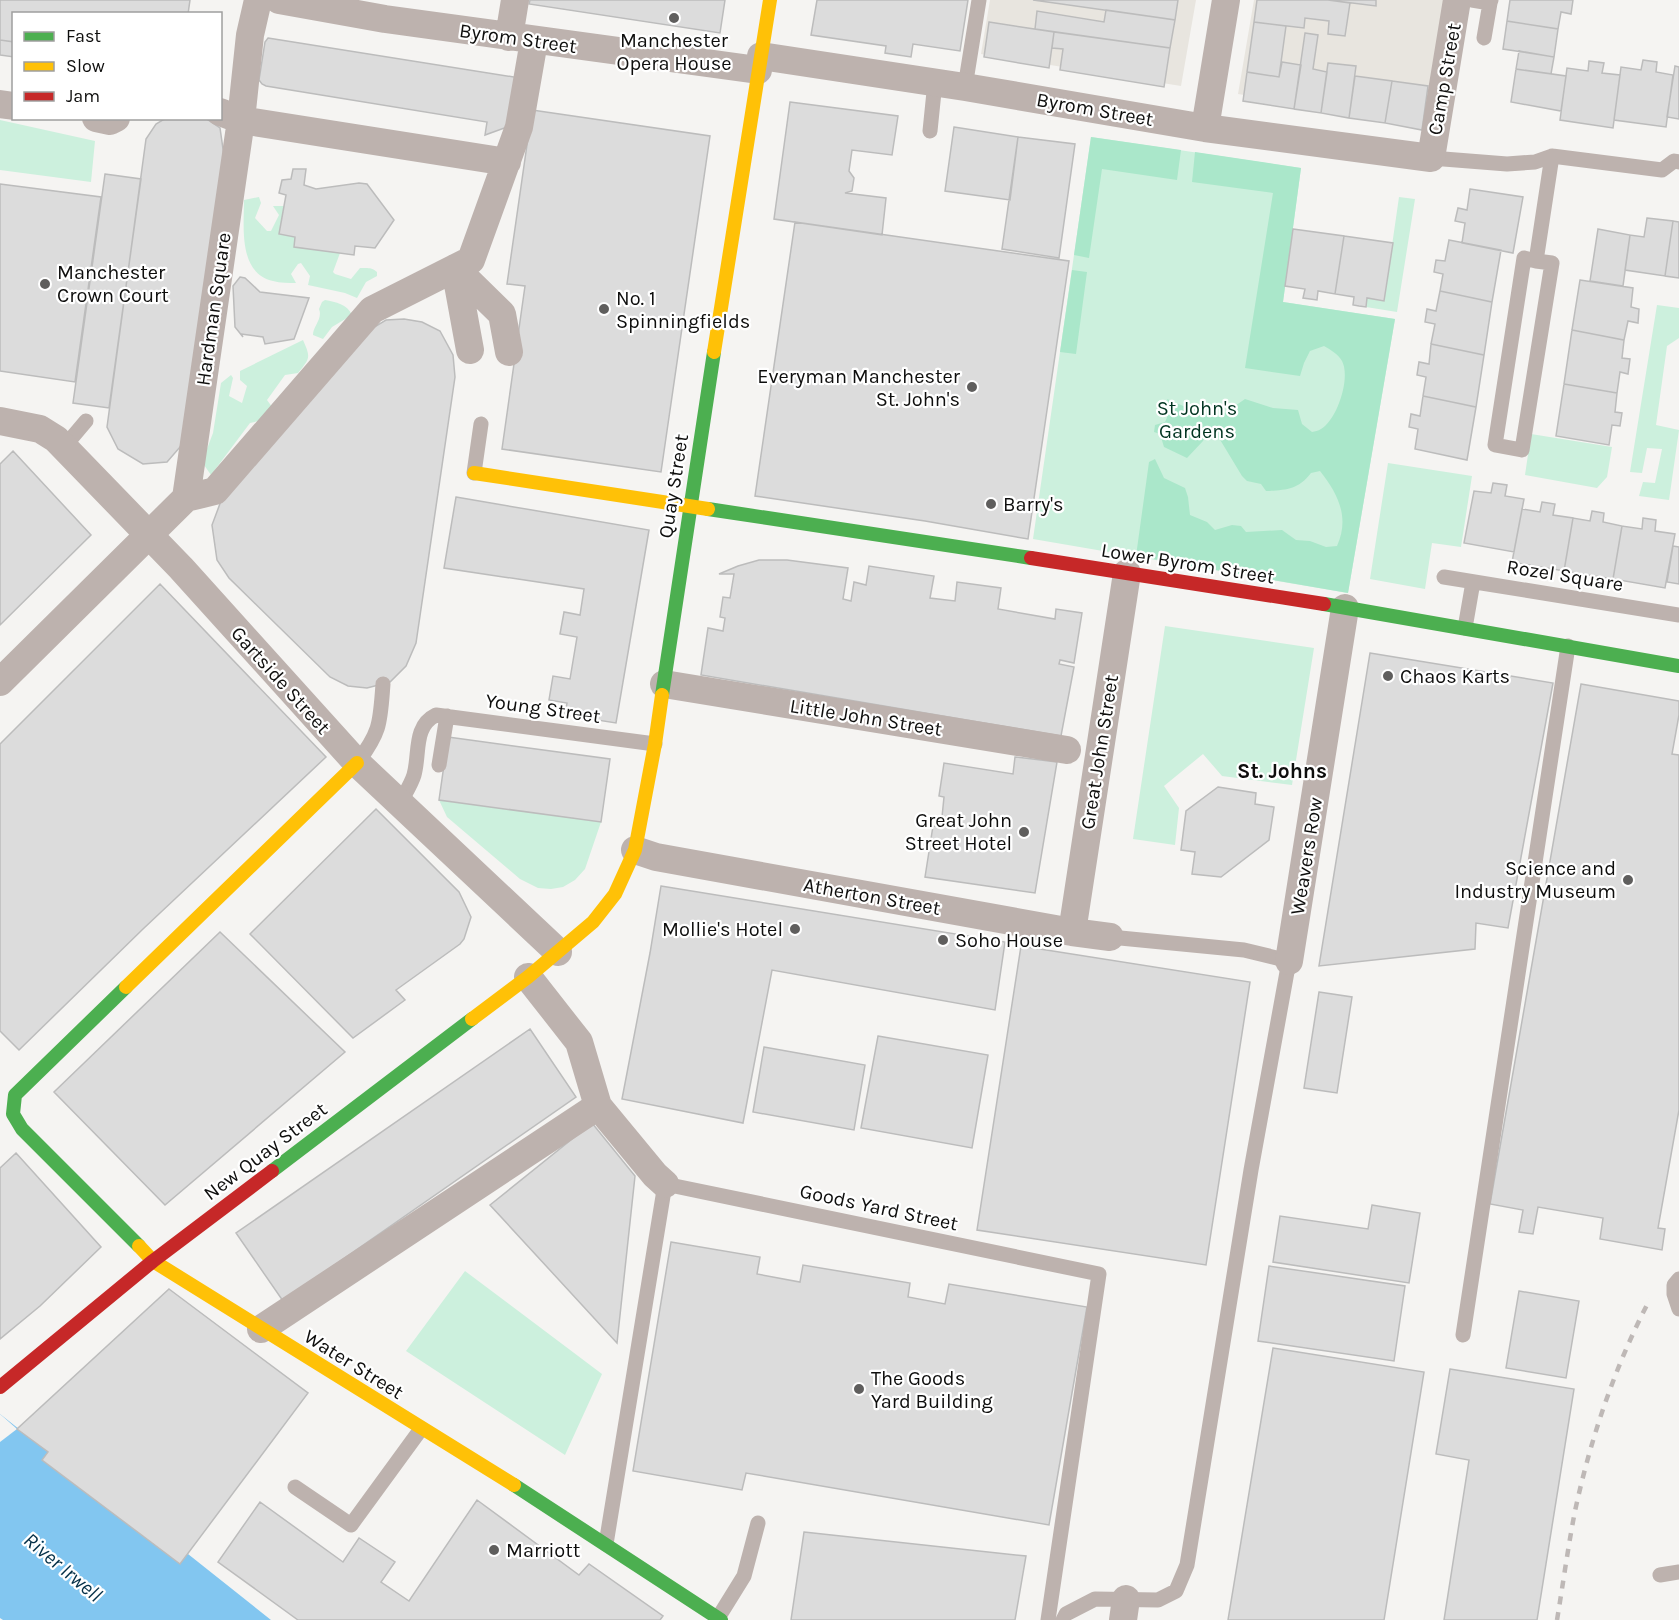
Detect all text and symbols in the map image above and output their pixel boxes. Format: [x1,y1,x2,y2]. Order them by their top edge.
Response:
marker: Manchester Opera House [667,11,681,25]
legend [12,12,222,120]
street label: Byrom Street [458,19,579,58]
street label: Camp Street [1423,21,1466,137]
text: Fast [66,25,101,47]
place label: Manchester Opera House [616,29,732,75]
text: Slow [66,55,105,77]
text: Jam [66,85,100,107]
street label: Byrom Street [1035,88,1156,131]
street label: Hardman Square [191,231,236,387]
place label: Manchester Crown Court [57,261,169,307]
marker: Manchester Crown Court [38,277,52,291]
place label: No. 1 Spinningfields [616,287,750,333]
marker: No. 1 Spinningfields [597,302,611,316]
place label: Everyman Manchester St. John's [757,365,961,411]
marker: Everyman Manchester St. John's [965,380,979,394]
park label: St John's Gardens [1157,397,1237,443]
street label: Quay Street [654,432,693,540]
place label: Barry's [1003,493,1063,516]
marker: Barry's [984,497,998,511]
street label: Lower Byrom Street [1100,538,1277,589]
street label: Rozel Square [1505,555,1625,596]
street label: Gartside Street [226,622,335,739]
place label: Chaos Karts [1400,665,1510,688]
marker: Chaos Karts [1381,669,1395,683]
street label: Great John Street [1076,673,1123,831]
street label: Young Street [484,689,602,728]
street label: Little John Street [788,694,944,741]
district label: St. Johns [1237,759,1327,783]
street label: Weavers Row [1286,795,1327,917]
place label: Great John Street Hotel [905,809,1012,855]
marker: Great John Street Hotel [1017,825,1031,839]
place label: Science and Industry Museum [1454,857,1616,903]
street label: Atherton Street [802,873,943,920]
marker: Science and Industry Museum [1621,873,1635,887]
place label: Mollie's Hotel [662,918,783,941]
marker: Mollie's Hotel [788,922,802,936]
place label: Soho House [955,929,1063,952]
marker: Soho House [936,933,950,947]
street label: New Quay Street [199,1097,332,1205]
street label: Goods Yard Street [798,1179,961,1236]
street label: Water Street [300,1325,408,1404]
place label: The Goods Yard Building [871,1367,993,1413]
marker: The Goods Yard Building [852,1382,866,1396]
water label: River Irwell [19,1527,107,1607]
place label: Marriott [506,1539,581,1562]
marker: Marriott [487,1543,501,1557]

